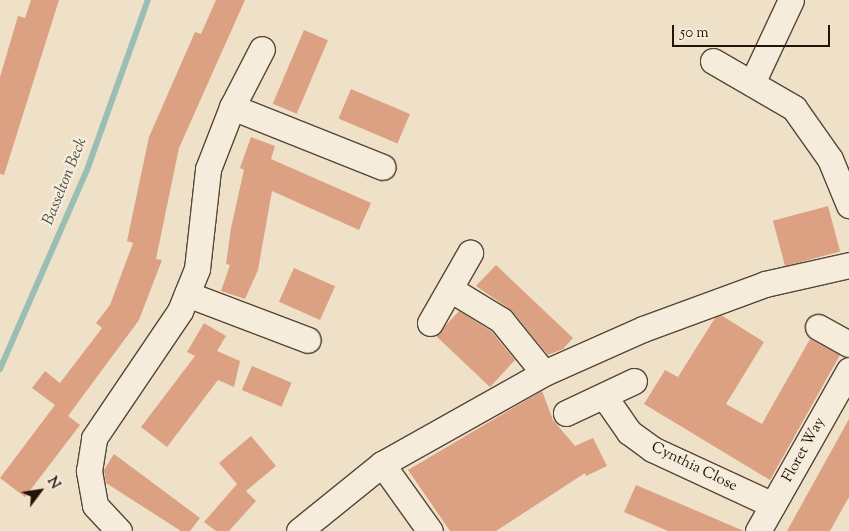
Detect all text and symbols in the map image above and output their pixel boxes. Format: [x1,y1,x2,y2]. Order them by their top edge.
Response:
scale bar [674,15,832,47]
text: 50 m [680,23,709,44]
water label: Basselton Beck [40,136,92,228]
street label: Floret Way [779,414,829,486]
street label: Cynthia Close [648,438,740,496]
north arrow [15,466,65,516]
text: N [41,473,64,493]

